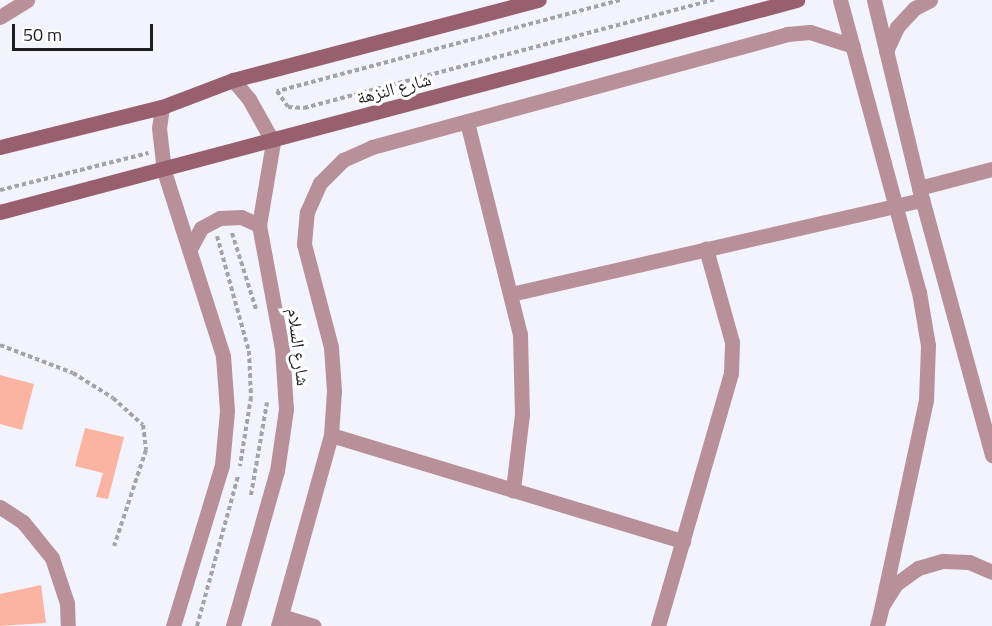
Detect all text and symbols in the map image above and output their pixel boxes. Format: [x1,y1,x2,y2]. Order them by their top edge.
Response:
scale bar [15,12,156,50]
text: 50 m [23,21,62,48]
street label: شارع النزهة [354,69,434,109]
street label: شارع السلام [283,307,313,387]

